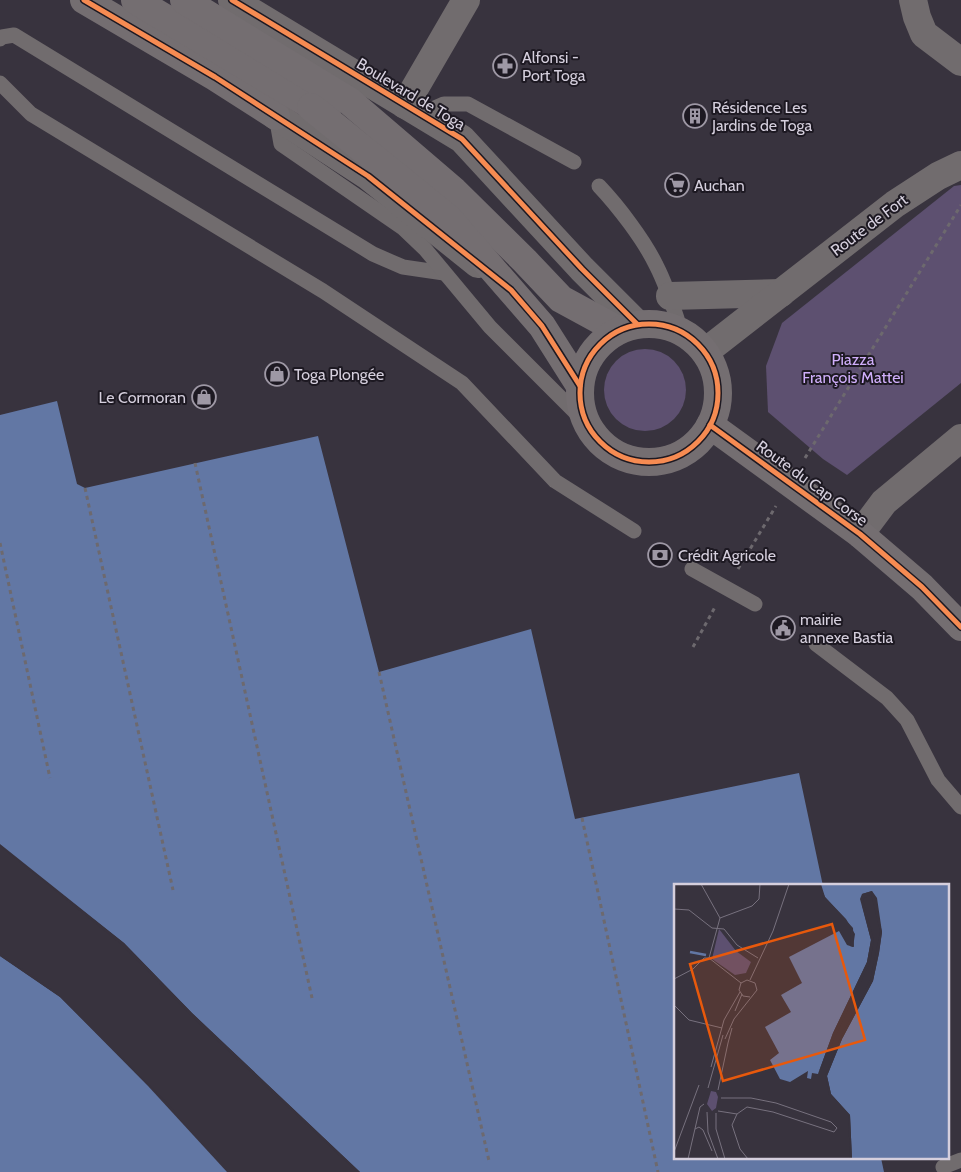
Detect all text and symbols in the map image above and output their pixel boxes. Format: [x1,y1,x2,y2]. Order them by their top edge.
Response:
place label: Alfonsi - Port Toga [522,48,586,85]
pharmacy icon: Alfonsi - Port Toga [492,53,518,79]
street label: Boulevard de Toga [353,54,469,134]
place label: Résidence Les Jardins de Toga [711,98,813,135]
building icon: Résidence Les Jardins de Toga [682,103,708,129]
supermarket icon: Auchan [664,172,690,198]
place label: Auchan [694,176,745,195]
street label: Route de Fort [827,190,912,260]
park label: Piazza François Mattei [802,350,904,387]
shop icon: Toga Plongée [264,361,290,387]
place label: Toga Plongée [294,365,384,384]
shop icon: Le Cormoran [191,384,217,410]
place label: Le Cormoran [98,388,186,407]
street label: Route du Cap Corse [753,436,871,530]
bank icon: Crédit Agricole [647,542,673,568]
place label: Crédit Agricole [678,546,776,565]
place label: mairie annexe Bastia [800,610,893,647]
public building icon: mairie annexe Bastia [770,615,796,641]
inset map [674,884,948,1160]

